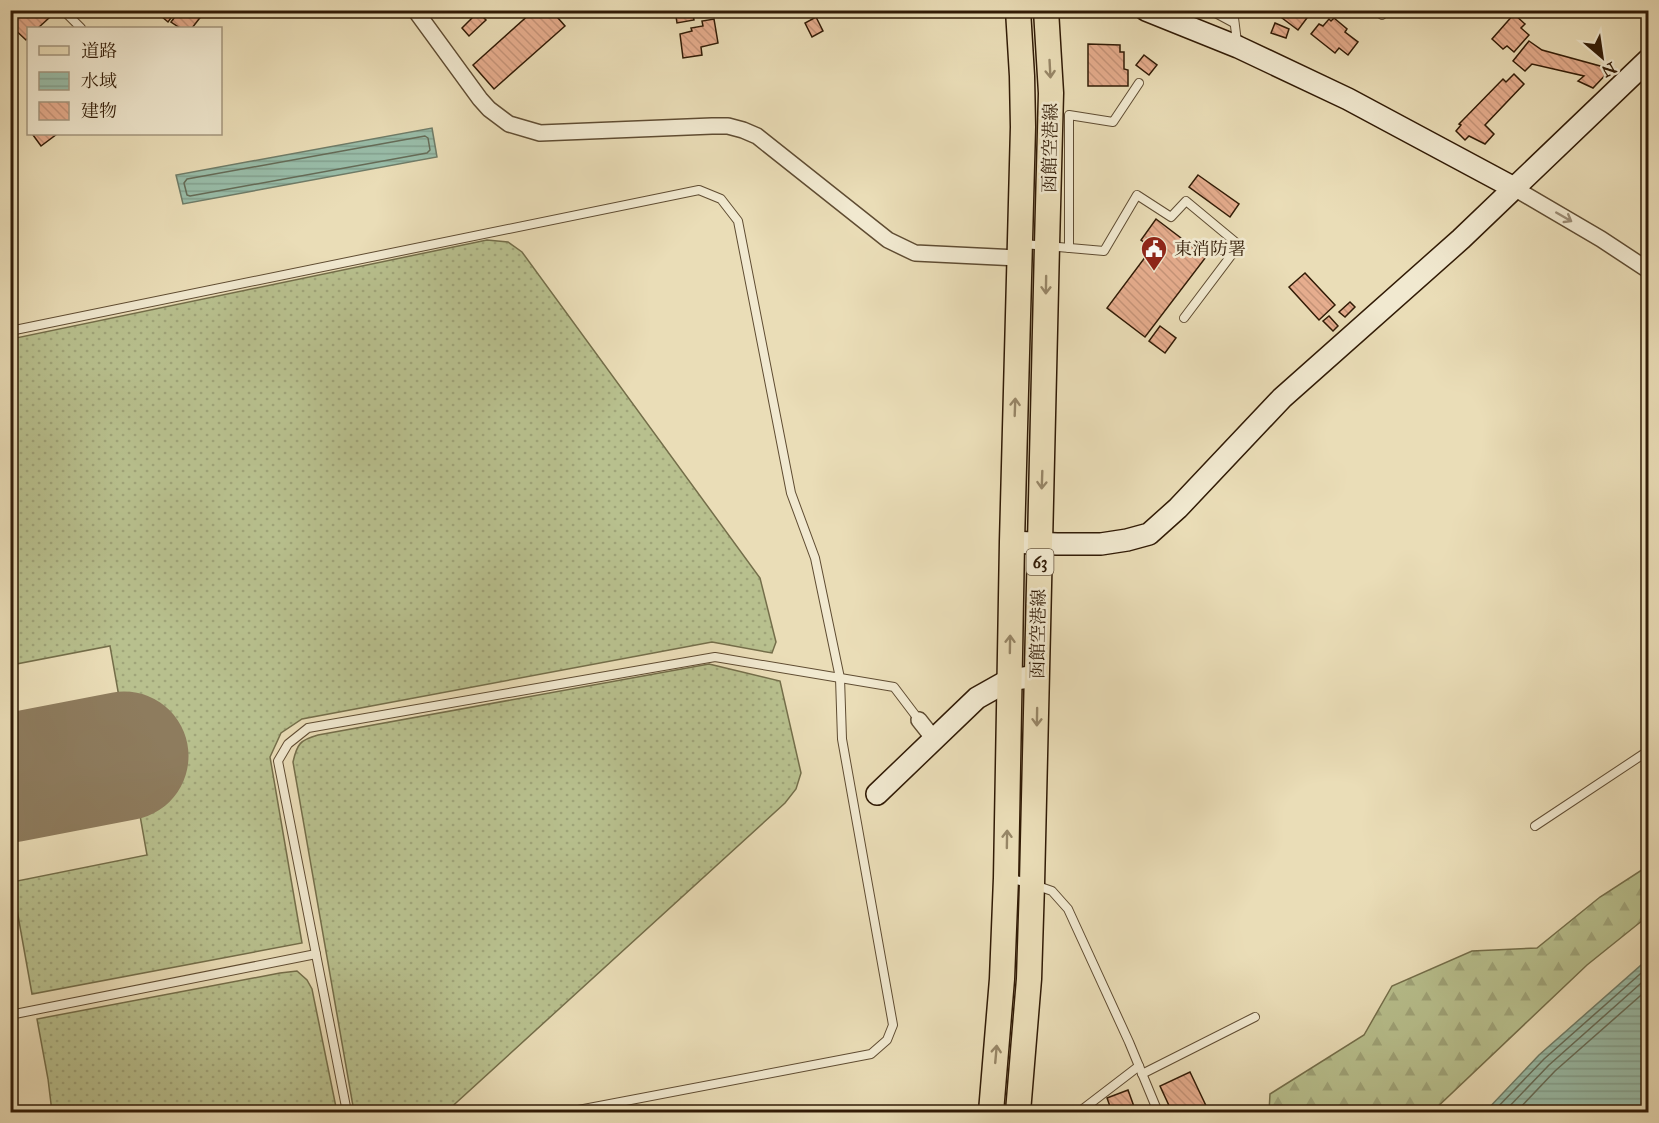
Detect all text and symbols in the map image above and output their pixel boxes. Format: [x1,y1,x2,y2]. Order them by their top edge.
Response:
legend [27,27,222,135]
north arrow [1572,27,1632,87]
text: 道路 [81,40,117,62]
one-way arrow [1044,58,1055,78]
text: N [1598,58,1620,81]
text: 水域 [81,70,117,92]
text: 建物 [81,100,117,122]
street label: 函館空港線 [1038,103,1062,193]
one-way arrow [1555,212,1572,224]
public building icon: 東消防署 [1139,234,1169,272]
place label: 東消防署 [1174,238,1246,260]
one-way arrow [1040,274,1052,294]
one-way arrow [1010,397,1021,417]
one-way arrow [1036,469,1048,489]
road number: 63 [1026,549,1054,575]
street label: 函館空港線 [1026,589,1050,679]
one-way arrow [1004,634,1016,654]
one-way arrow [1031,706,1043,726]
one-way arrow [1001,829,1013,849]
one-way arrow [991,1045,1002,1065]

